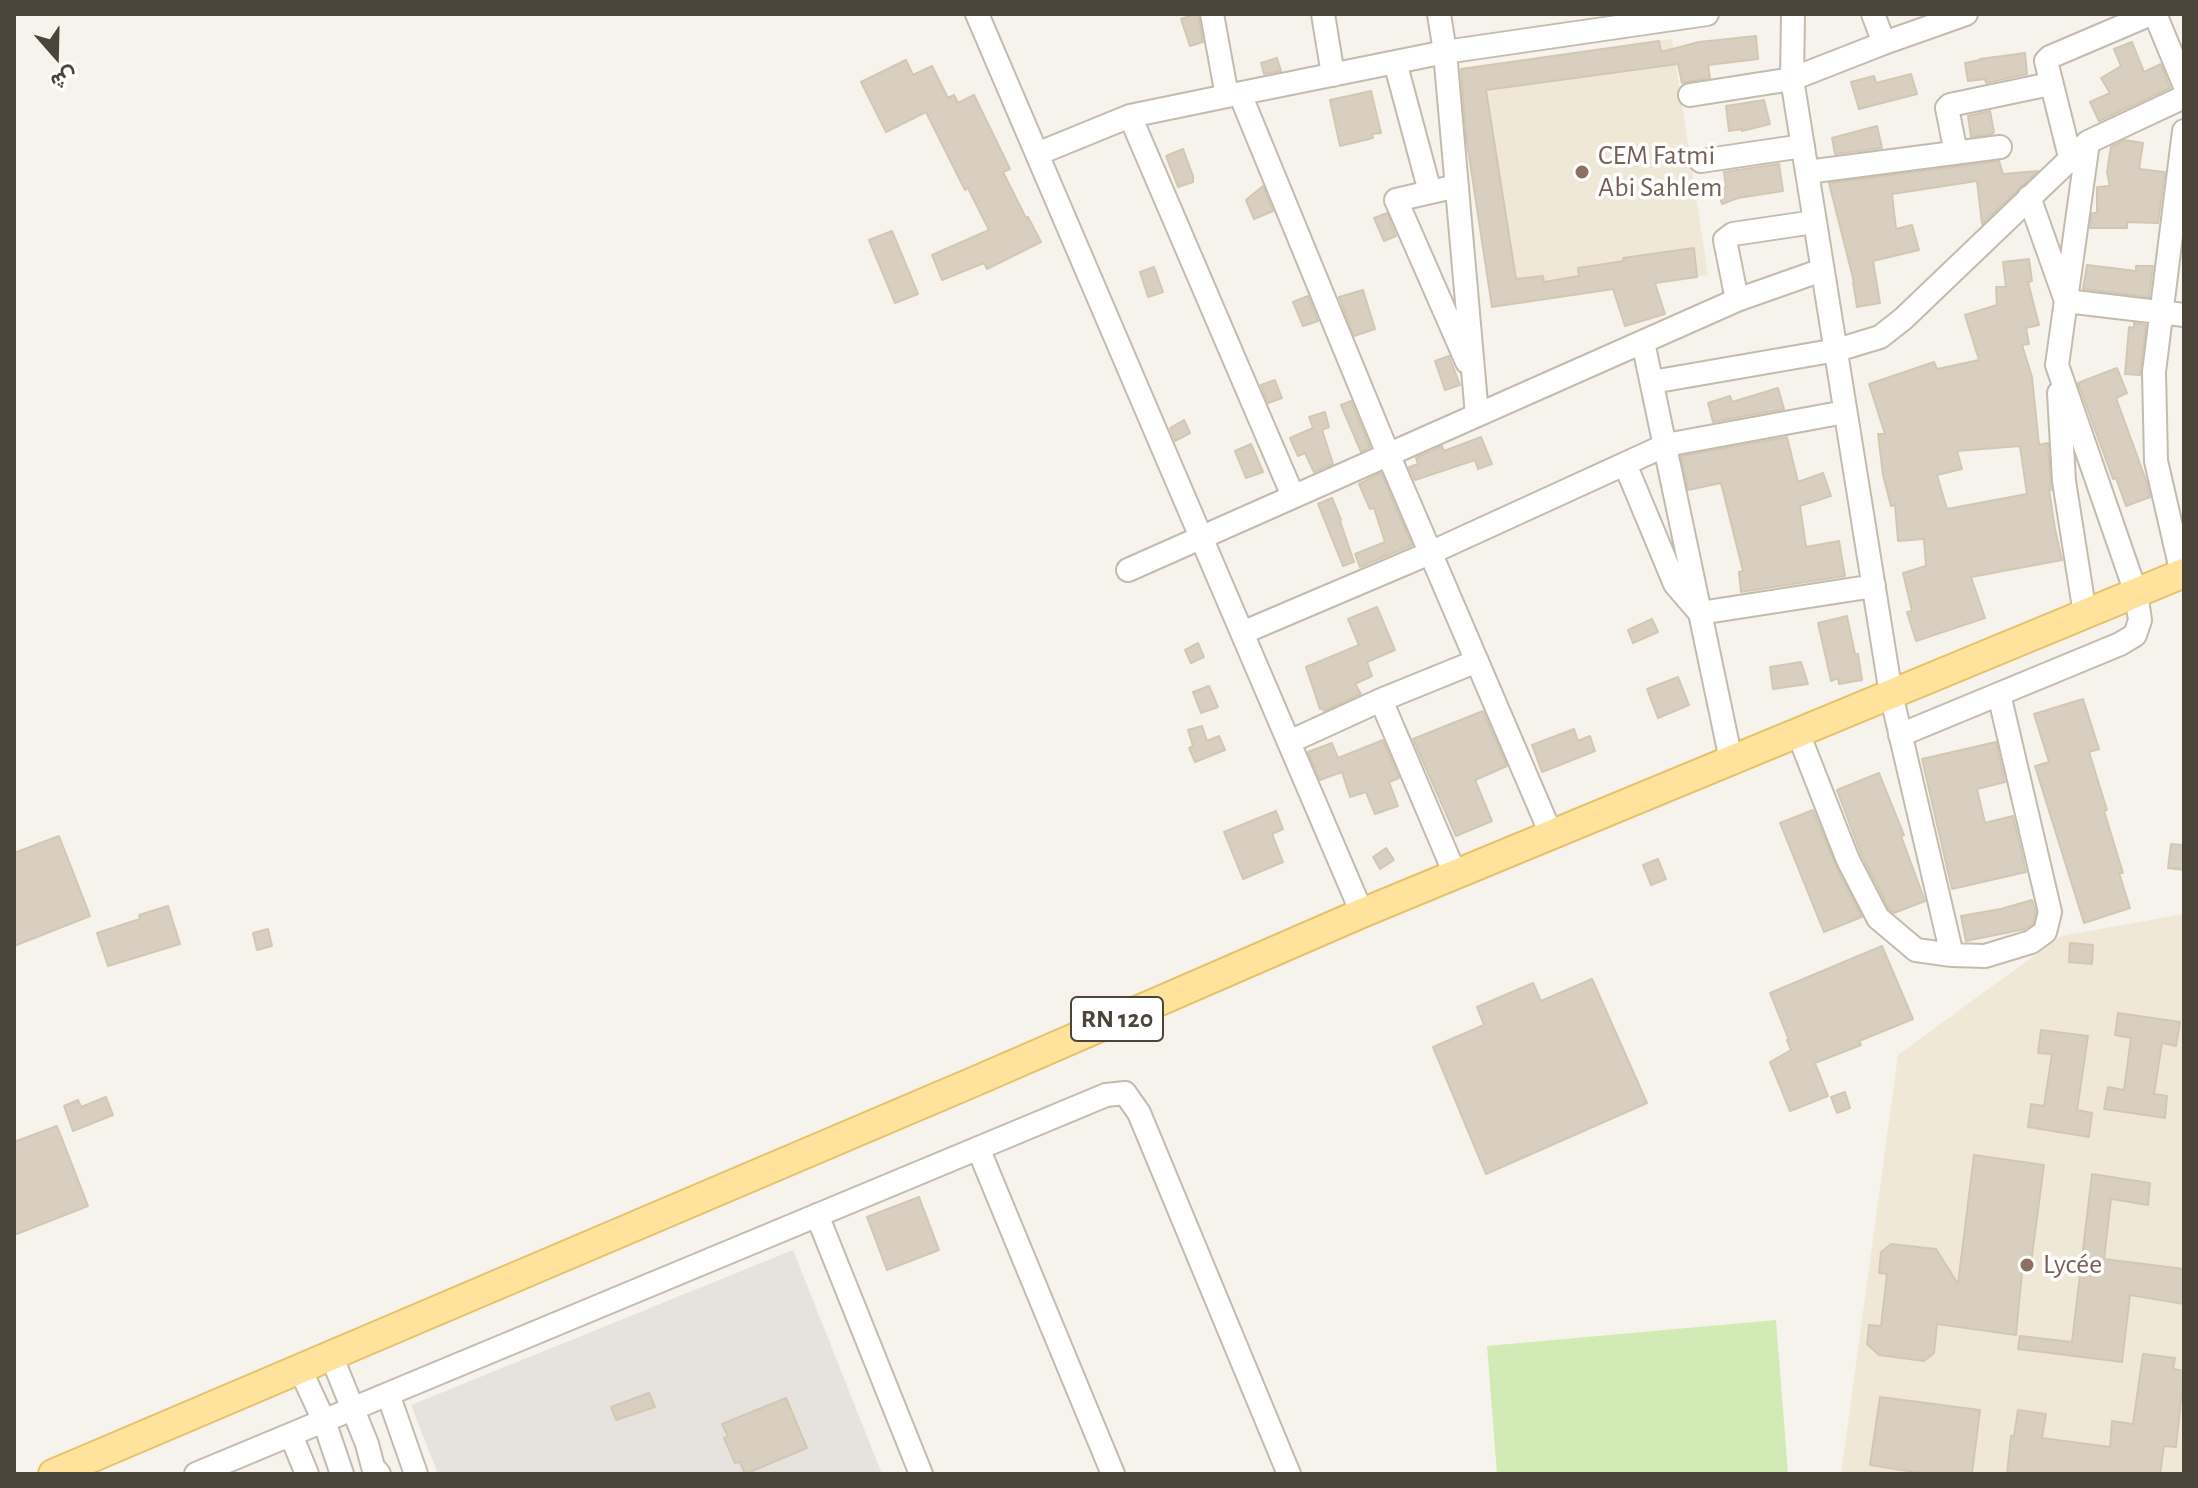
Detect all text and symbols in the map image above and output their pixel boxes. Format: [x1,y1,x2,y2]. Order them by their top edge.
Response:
north arrow [16,16,96,96]
text: ش [48,64,80,93]
place label: CEM Fatmi Abi Sahlem [1598,139,1722,205]
marker: CEM Fatmi Abi Sahlem [1573,163,1591,181]
road number: RN 120 [1071,997,1163,1041]
place label: Lycée [2043,1248,2102,1282]
marker: Lycée [2018,1256,2036,1274]

